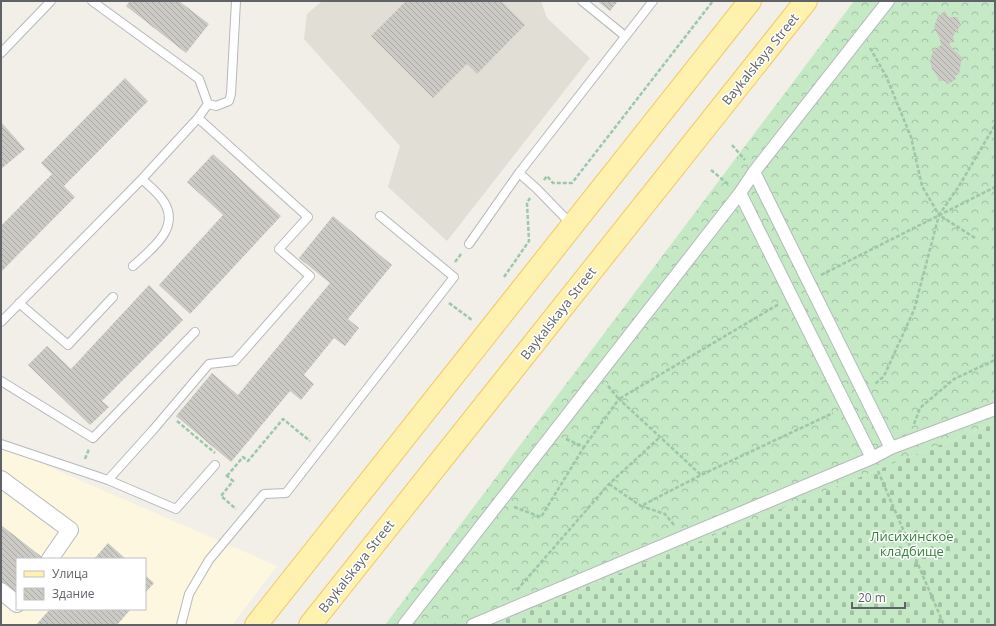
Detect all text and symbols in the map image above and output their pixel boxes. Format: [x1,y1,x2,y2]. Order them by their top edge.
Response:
street label: Baykalskaya Street [717,9,803,109]
street label: Baykalskaya Street [516,263,600,363]
street label: Baykalskaya Street [314,516,398,616]
park label: Лисихинское кладбище [870,527,954,560]
legend [16,558,146,610]
text: Улица [52,565,88,582]
scale bar [852,584,905,610]
text: Здание [52,585,95,602]
text: 20 m [858,589,886,606]

